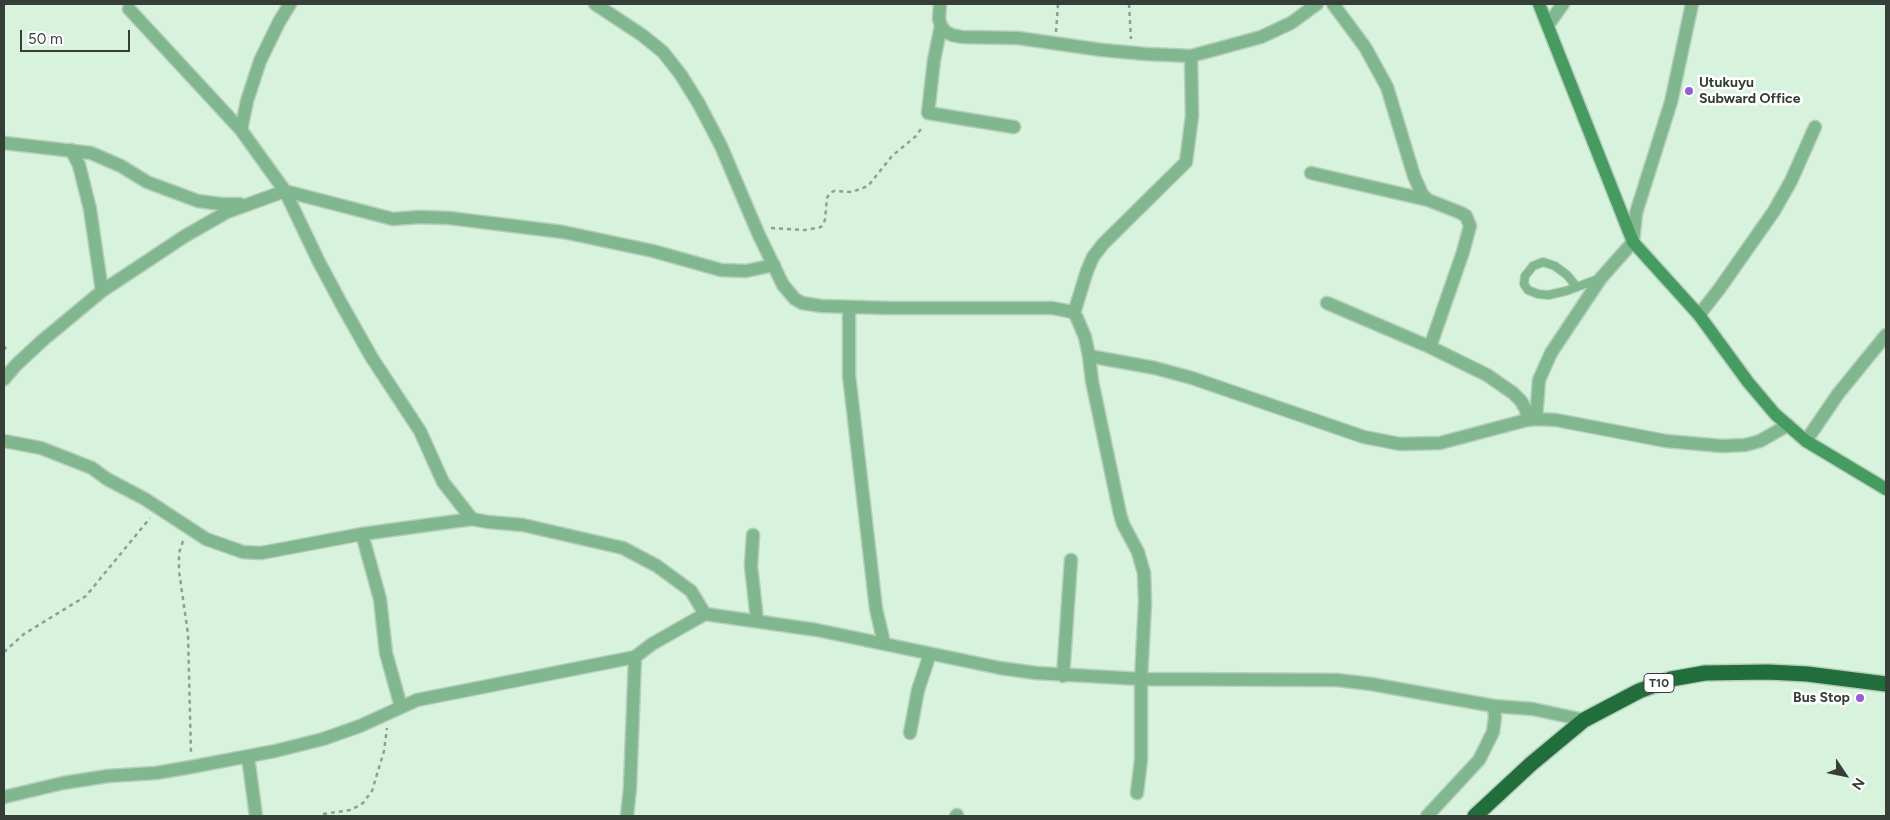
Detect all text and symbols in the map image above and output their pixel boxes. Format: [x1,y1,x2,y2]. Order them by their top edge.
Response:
scale bar [22,20,132,52]
text: 50 m [28,30,63,48]
place label: Utukuyu Subward Office [1699,75,1800,108]
marker: Utukuyu Subward Office [1683,85,1695,97]
road number: T10 [1644,674,1674,692]
place label: Bus Stop [1793,690,1850,706]
marker: Bus Stop [1854,692,1866,704]
north arrow [1820,750,1870,800]
text: N [1848,774,1868,793]

